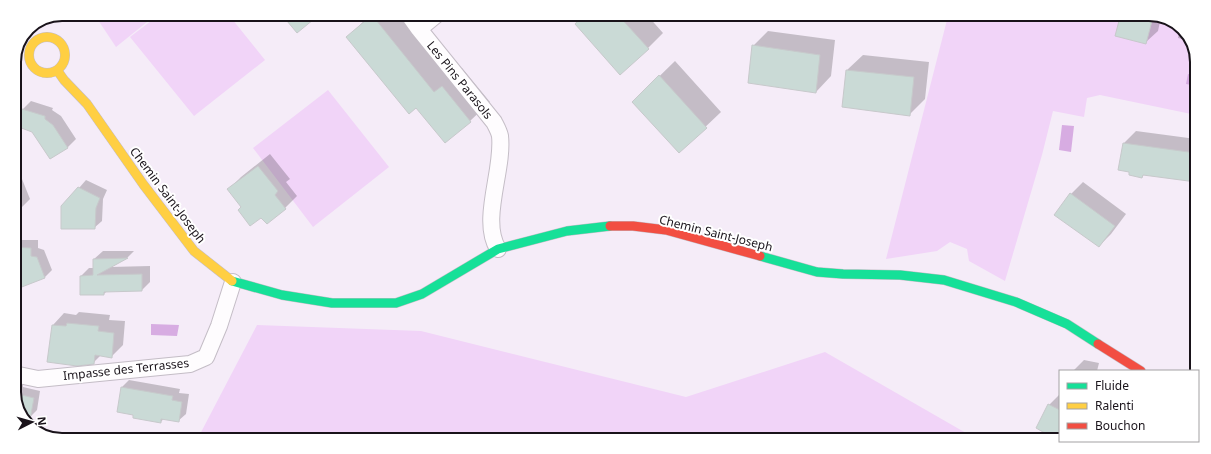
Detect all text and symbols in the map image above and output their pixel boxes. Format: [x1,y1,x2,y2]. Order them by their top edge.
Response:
street label: Les Pins Parasols [423,37,497,123]
street label: Chemin Saint-Joseph [126,143,210,247]
street label: Chemin Saint-Joseph [657,211,775,255]
street label: Impasse des Terrasses [62,354,190,384]
legend [1059,370,1199,442]
text: Fluide [1095,377,1129,394]
text: Ralenti [1095,397,1134,414]
north arrow [12,402,52,442]
text: N [35,416,50,426]
text: Bouchon [1095,417,1145,434]

